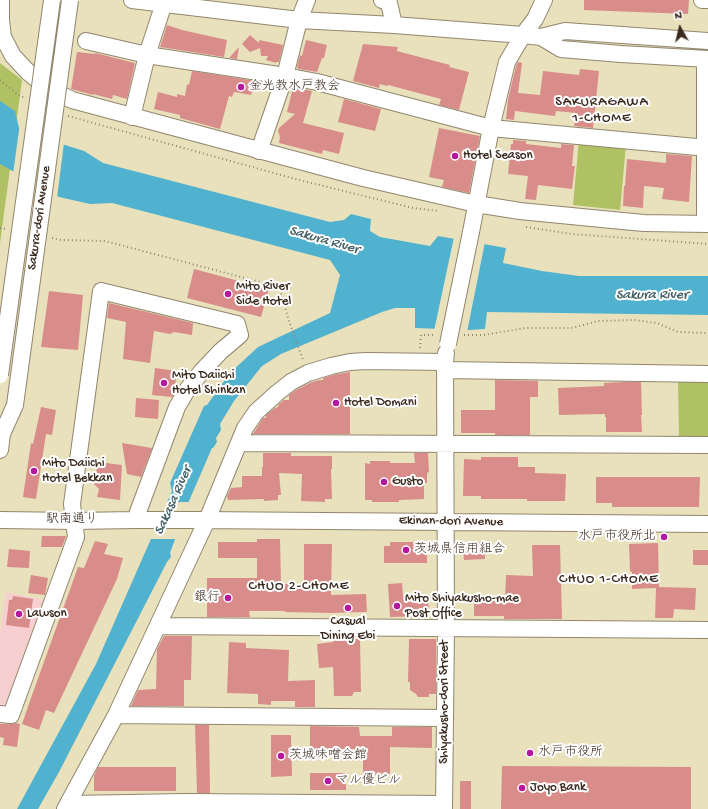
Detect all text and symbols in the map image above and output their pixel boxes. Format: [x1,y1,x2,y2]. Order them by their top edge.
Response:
north arrow [660,8,700,48]
text: N [674,10,683,23]
place label: 金光教水戸教会 [249,79,340,95]
marker: 金光教水戸教会 [236,82,246,92]
district label: SAKURAGAWA 1-CHOME [555,95,649,128]
place label: Hotel Season [463,148,533,164]
marker: Hotel Season [450,151,460,161]
street label: Sakura-dori Avenue [25,165,55,271]
water label: Sakura River [287,223,361,259]
place label: Mito River Side Hotel [236,279,291,310]
water label: Sakura River [616,288,688,304]
marker: Mito River Side Hotel [223,289,233,299]
place label: Mito Daiichi Hotel Shinkan [172,368,245,399]
marker: Mito Daiichi Hotel Shinkan [159,378,169,388]
place label: Hotel Domani [344,395,417,411]
marker: Hotel Domani [331,398,341,408]
place label: Mito Daiichi Hotel Bekkan [42,456,112,487]
water label: Sakasa River [151,464,197,538]
marker: Mito Daiichi Hotel Bekkan [29,466,39,476]
place label: Gusto [392,474,423,490]
marker: Gusto [379,477,389,487]
street label: 駅南通り [46,512,98,528]
street label: Ekinan-dori Avenue [399,513,503,531]
place label: 水戸市役所北 [578,529,656,545]
marker: 水戸市役所北 [659,532,669,542]
place label: 茨城県信用組合 [414,542,505,558]
marker: 茨城県信用組合 [401,545,411,555]
district label: CHUO 1-CHOME [559,572,659,588]
district label: CHUO 2-CHOME [248,579,350,595]
place label: 銀行 [194,590,220,606]
place label: Mito Shiyakusho-mae Post Office [405,591,519,622]
marker: 銀行 [223,593,233,603]
marker: Mito Shiyakusho-mae Post Office [392,601,402,611]
marker: Casual Dining Ebi [343,603,353,613]
place label: Lawson [27,606,67,622]
marker: Lawson [14,609,24,619]
place label: Casual Dining Ebi [321,614,375,645]
street label: Shiyakusho-dori Street [437,640,453,764]
place label: 水戸市役所 [538,745,603,761]
place label: 茨城味噌会館 [289,748,367,764]
marker: 水戸市役所 [525,748,535,758]
marker: 茨城味噌会館 [276,751,286,761]
place label: マル優ビル [336,773,401,789]
marker: マル優ビル [323,776,333,786]
place label: Joyo Bank [530,780,586,796]
marker: Joyo Bank [517,783,527,793]

